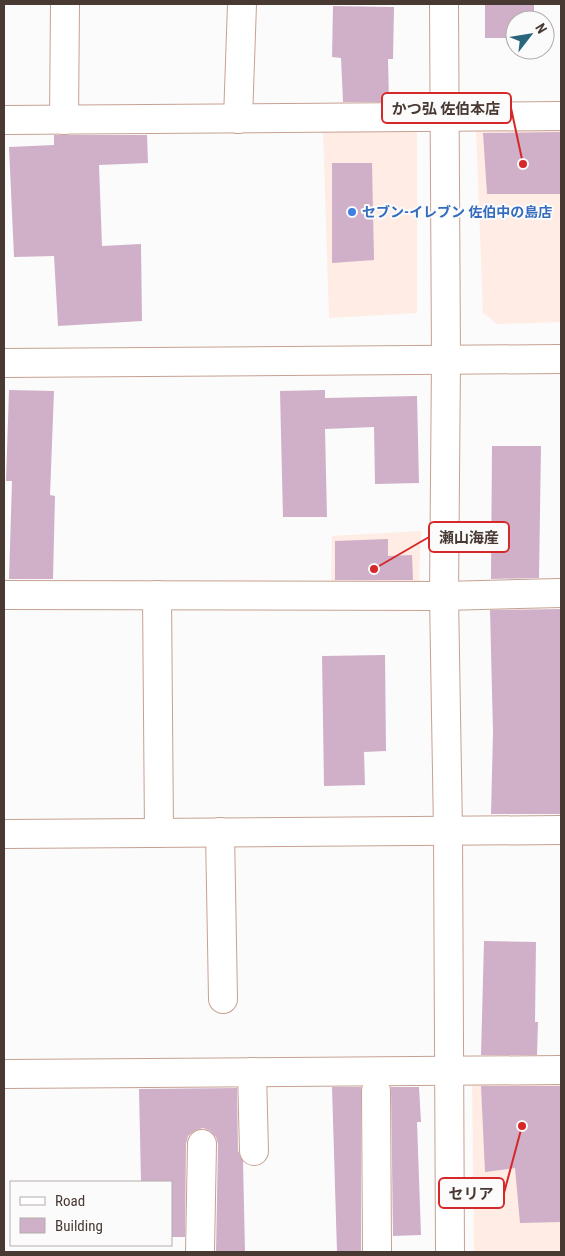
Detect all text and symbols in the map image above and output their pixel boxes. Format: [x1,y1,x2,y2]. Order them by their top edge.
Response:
north arrow [505,10,555,60]
text: N [532,21,550,36]
callout: かつ弘 佐伯本店 [382,93,511,123]
text: かつ弘 佐伯本店 [392,100,500,118]
place label: セブン-イレブン 佐伯中の島店 [362,204,552,220]
marker: セブン-イレブン 佐伯中の島店 [346,206,358,218]
callout: 瀬山海産 [429,522,509,552]
text: 瀬山海産 [439,529,499,547]
callout: セリア [439,1178,504,1208]
legend [10,1181,172,1246]
text: セリア [448,1185,494,1203]
text: Road [55,1192,85,1210]
text: Building [55,1217,103,1235]

